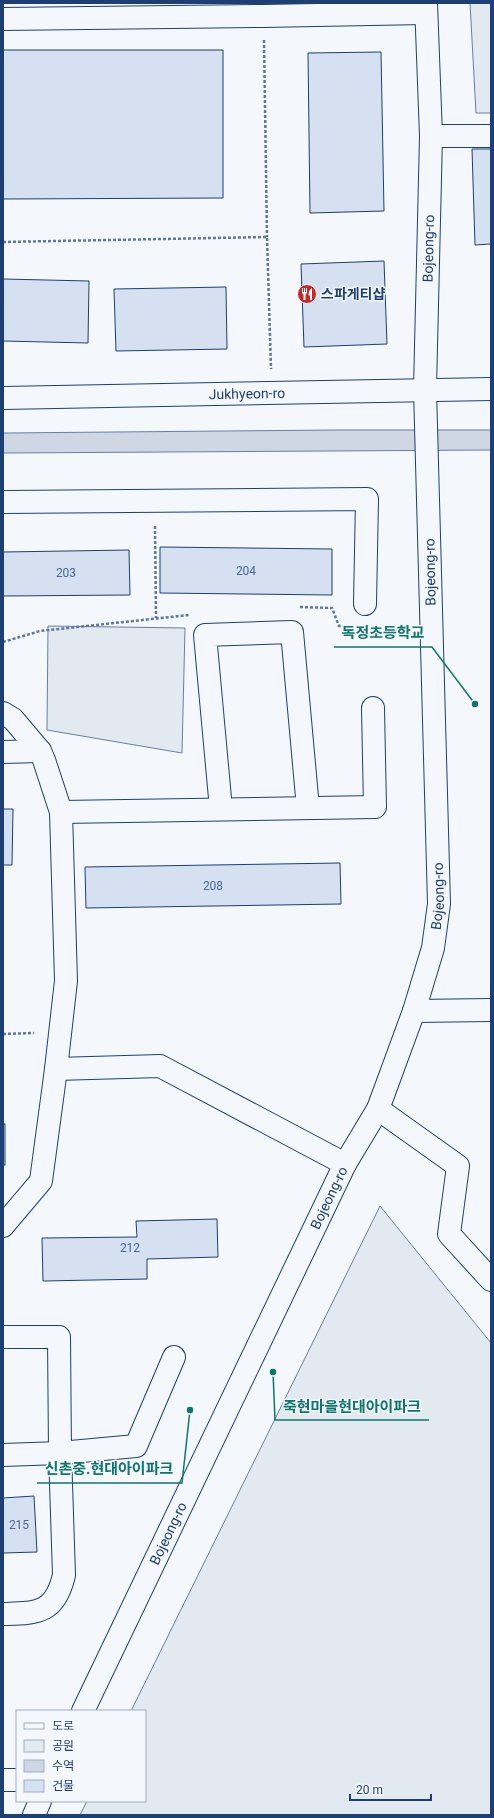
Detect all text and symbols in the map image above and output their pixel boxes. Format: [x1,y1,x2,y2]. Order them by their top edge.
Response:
street label: Bojeong-ro [420,215,437,282]
restaurant icon: 스파게티샵 [296,283,318,305]
place label: 스파게티샵 [321,286,386,302]
street label: Jukhyeon-ro [209,385,285,402]
street label: Bojeong-ro [421,538,439,606]
house number: 204 [236,564,256,578]
house number: 203 [56,566,76,580]
callout: 독정초등학교 [334,620,432,647]
text: 독정초등학교 [342,624,425,642]
street label: Bojeong-ro [428,862,447,931]
house number: 208 [203,879,223,893]
street label: Bojeong-ro [307,1164,351,1232]
house number: 212 [120,1241,140,1255]
callout: 죽현마을현대아이파크 [275,1393,429,1420]
text: 죽현마을현대아이파크 [283,1398,421,1416]
callout: 신촌중.현대아이파크 [37,1456,182,1483]
text: 신촌중.현대아이파크 [45,1460,173,1478]
street label: Bojeong-ro [146,1499,190,1567]
house number: 215 [9,1518,29,1532]
legend [16,1710,146,1802]
text: 도로 [52,1719,74,1733]
text: 공원 [52,1739,74,1753]
text: 수역 [52,1759,74,1773]
scale bar [350,1776,431,1802]
text: 건물 [52,1779,74,1793]
text: 20 m [356,1783,383,1797]

